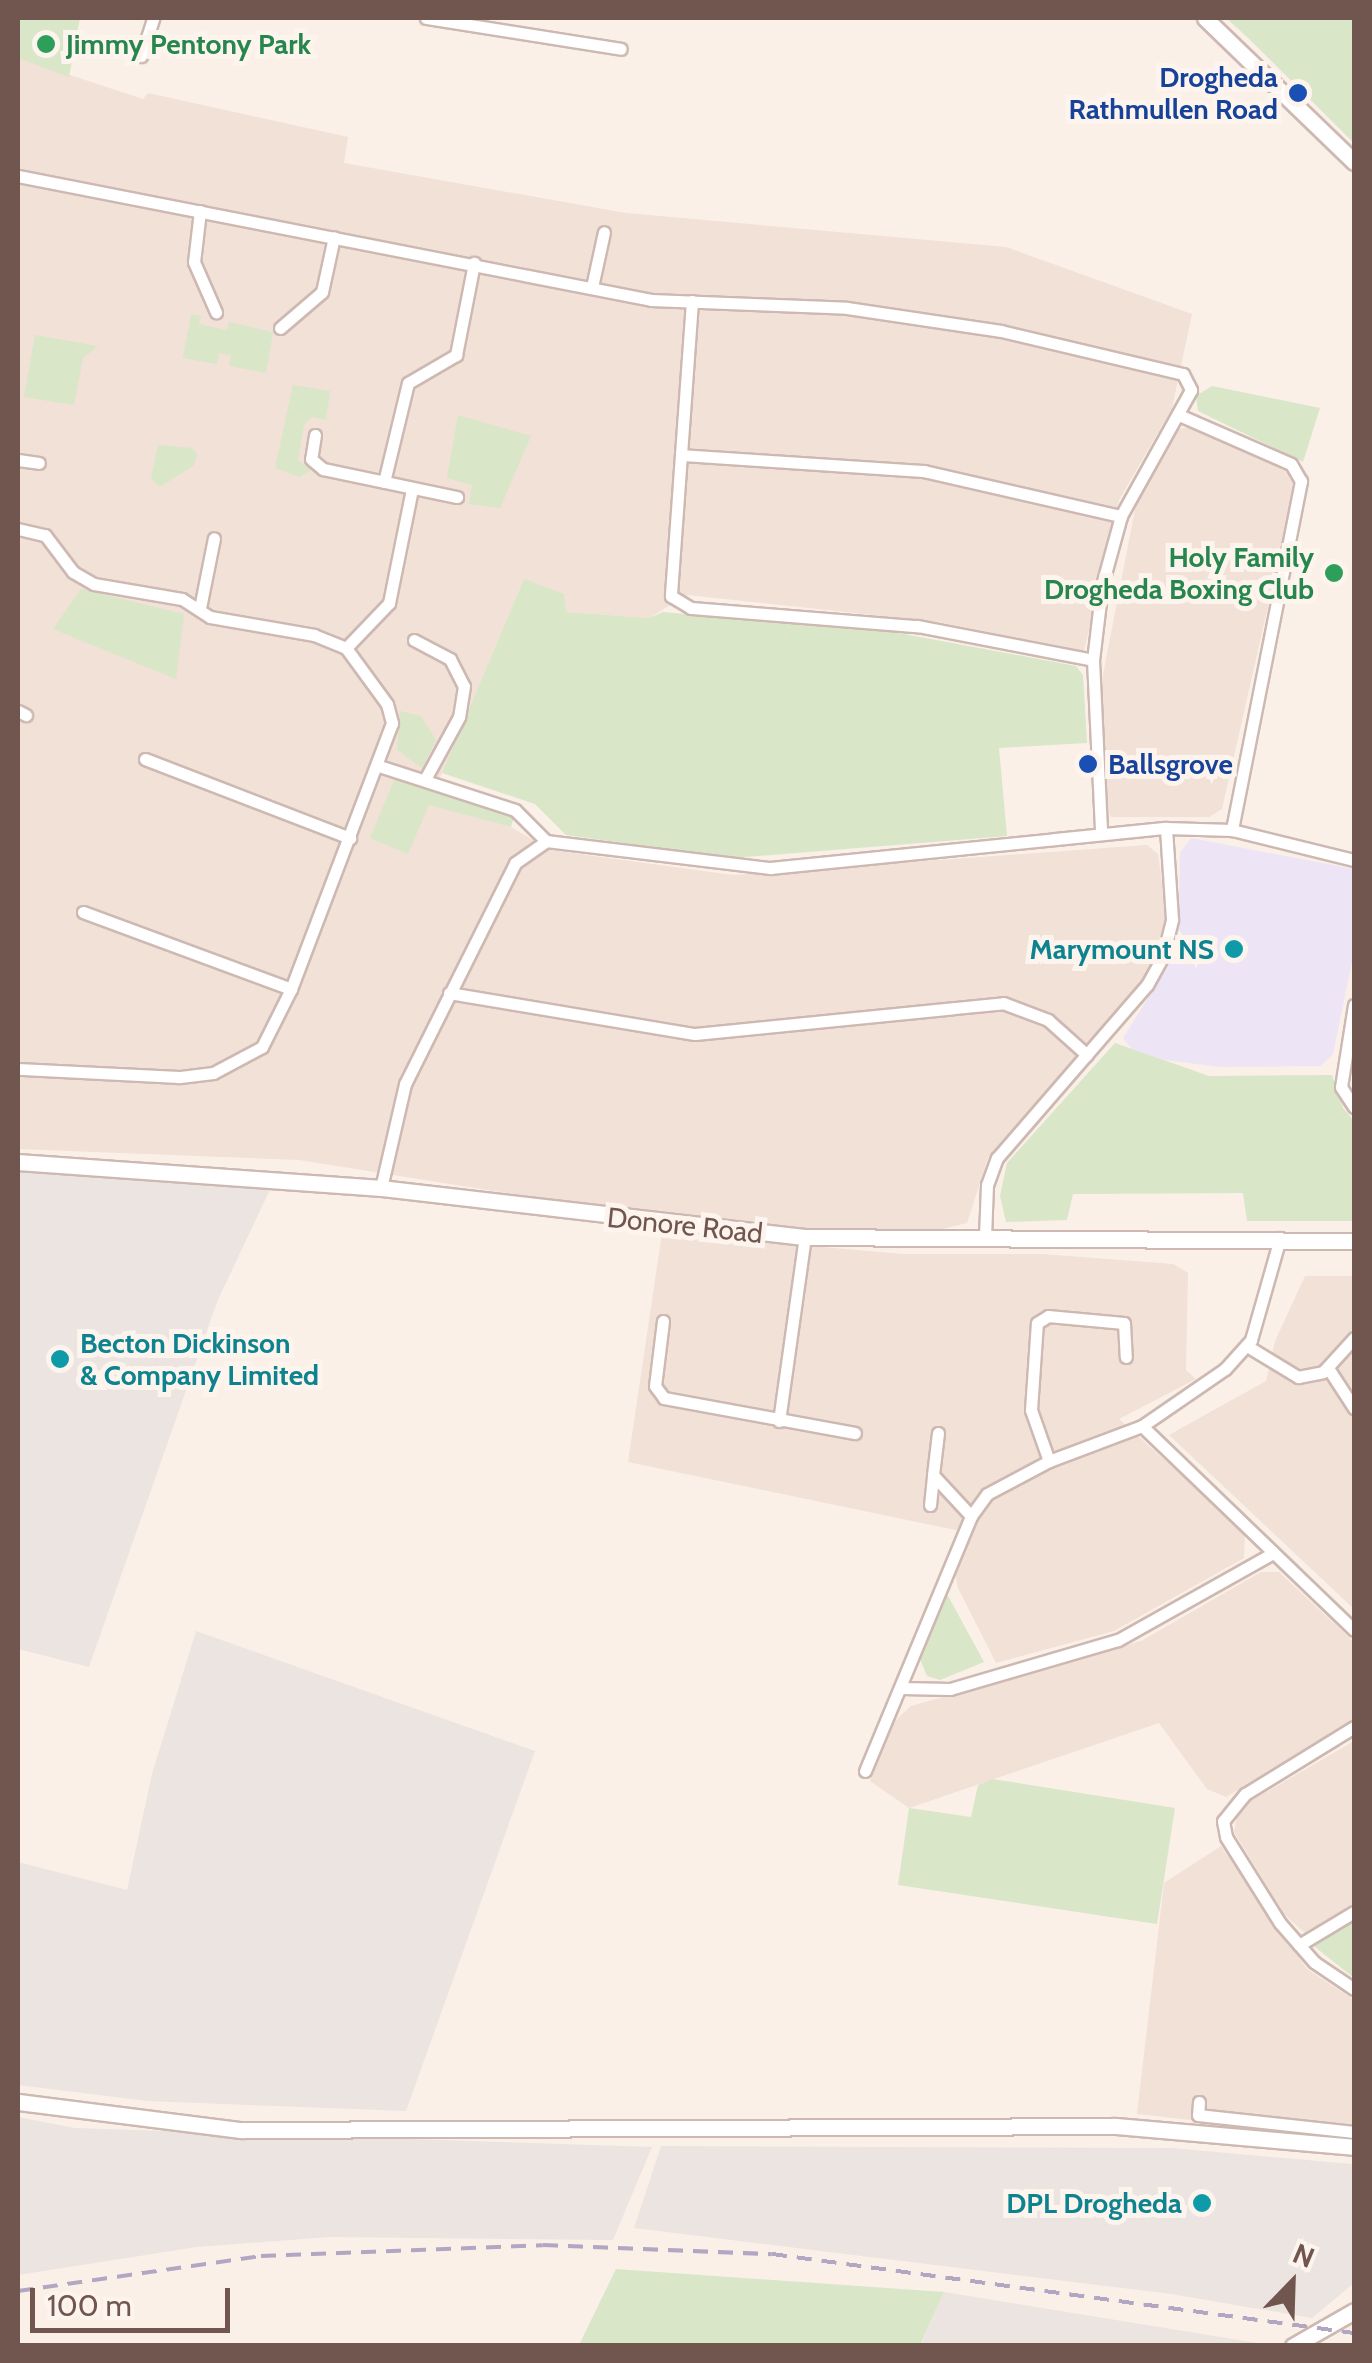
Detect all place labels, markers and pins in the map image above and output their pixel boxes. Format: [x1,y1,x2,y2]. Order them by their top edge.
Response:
place label: Jimmy Pentony Park [66,27,311,61]
marker: Jimmy Pentony Park [35,33,57,55]
place label: Drogheda Rathmullen Road [1069,60,1278,126]
marker: Drogheda Rathmullen Road [1287,82,1309,104]
place label: Holy Family Drogheda Boxing Club [1044,540,1314,606]
marker: Holy Family Drogheda Boxing Club [1323,562,1345,584]
place label: Ballsgrove [1108,747,1233,781]
marker: Ballsgrove [1077,753,1099,775]
place label: Marymount NS [1030,932,1214,966]
marker: Marymount NS [1223,938,1245,960]
place label: Becton Dickinson & Company Limited [80,1326,319,1392]
marker: Becton Dickinson & Company Limited [49,1348,71,1370]
place label: DPL Drogheda [1006,2186,1182,2220]
marker: DPL Drogheda [1191,2192,1213,2214]

